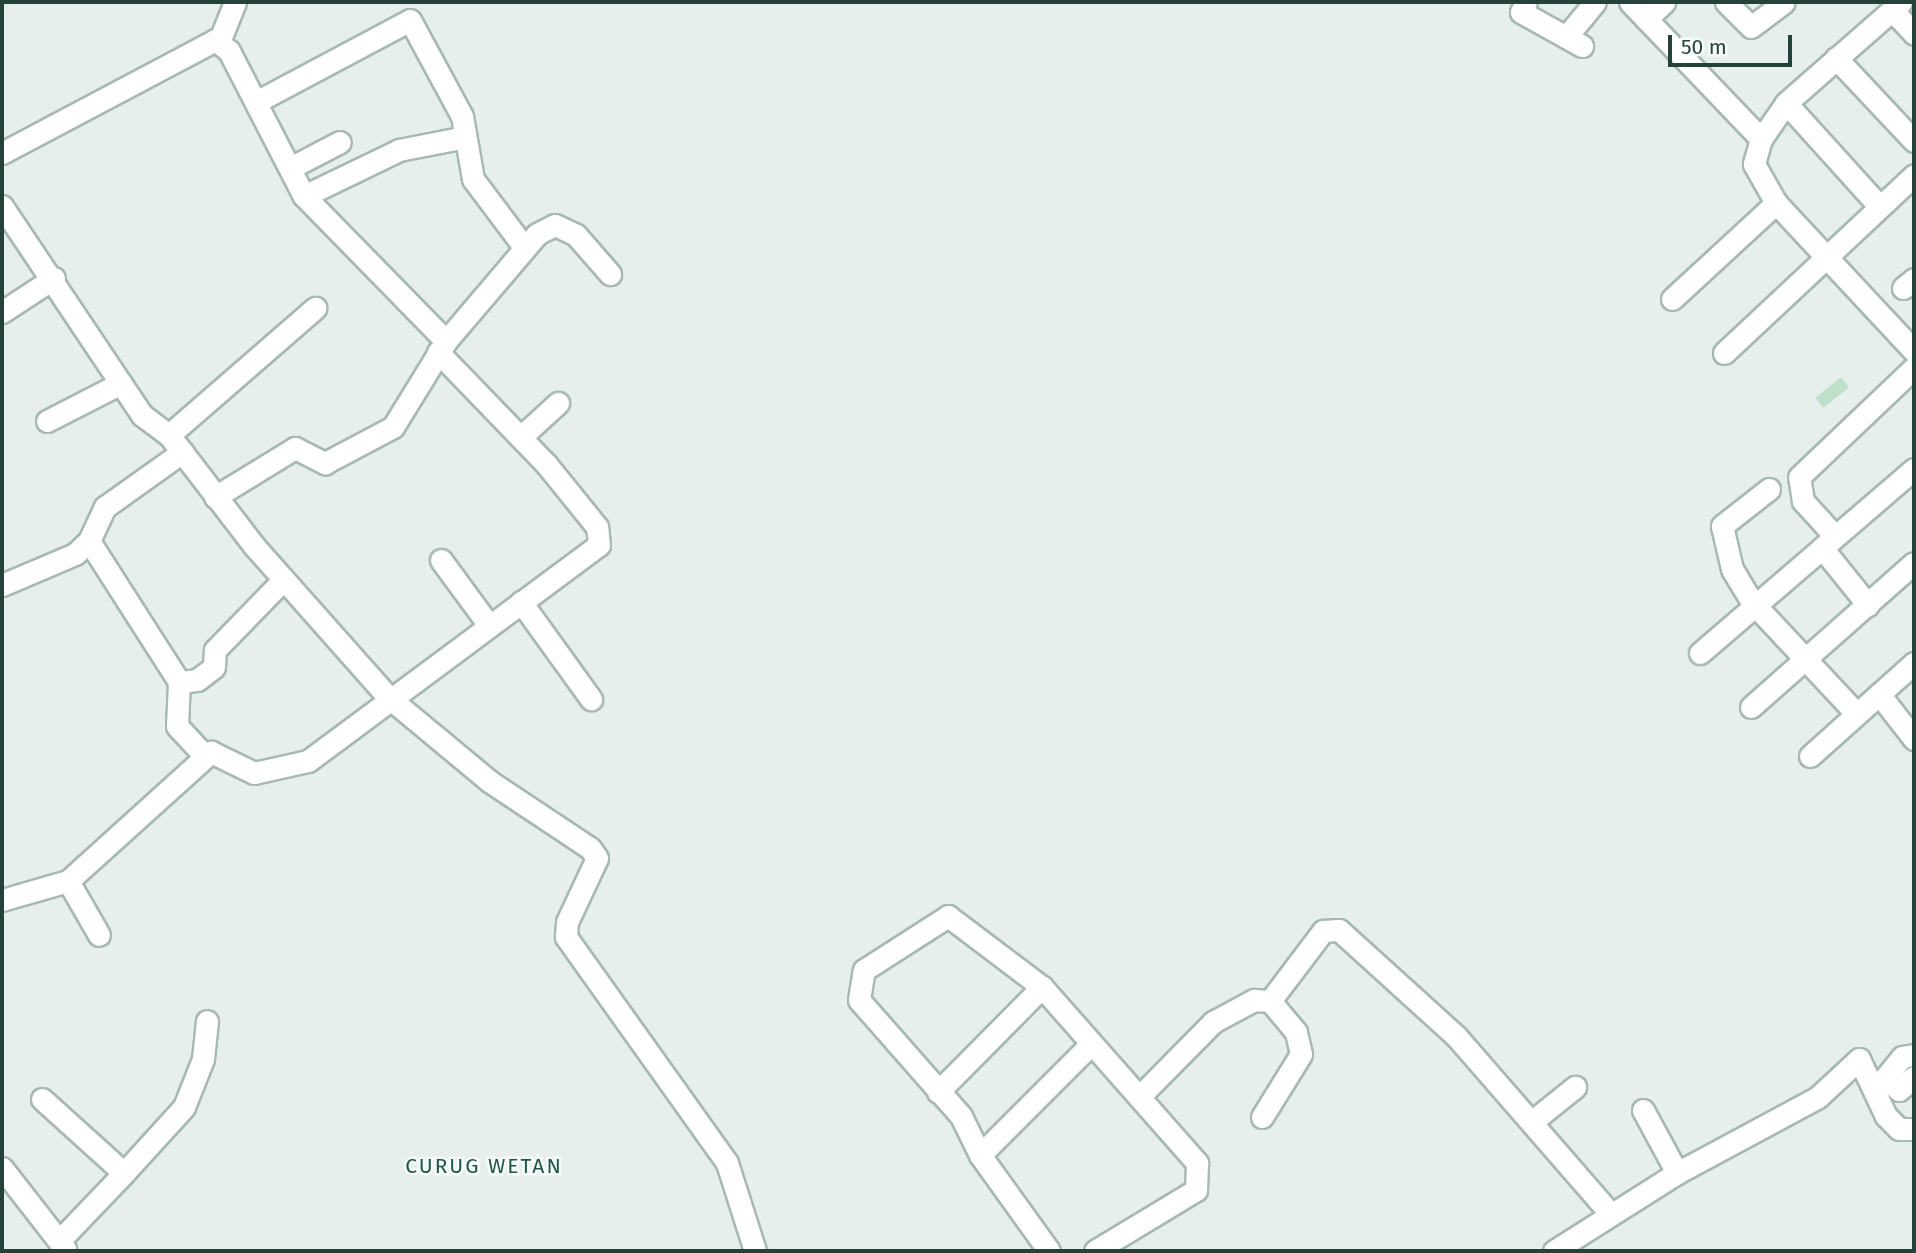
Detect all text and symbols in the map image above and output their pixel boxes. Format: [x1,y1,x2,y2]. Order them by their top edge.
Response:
scale bar [1671,21,1795,65]
text: 50 m [1681,34,1727,60]
district label: CURUG WETAN [407,1153,561,1179]

